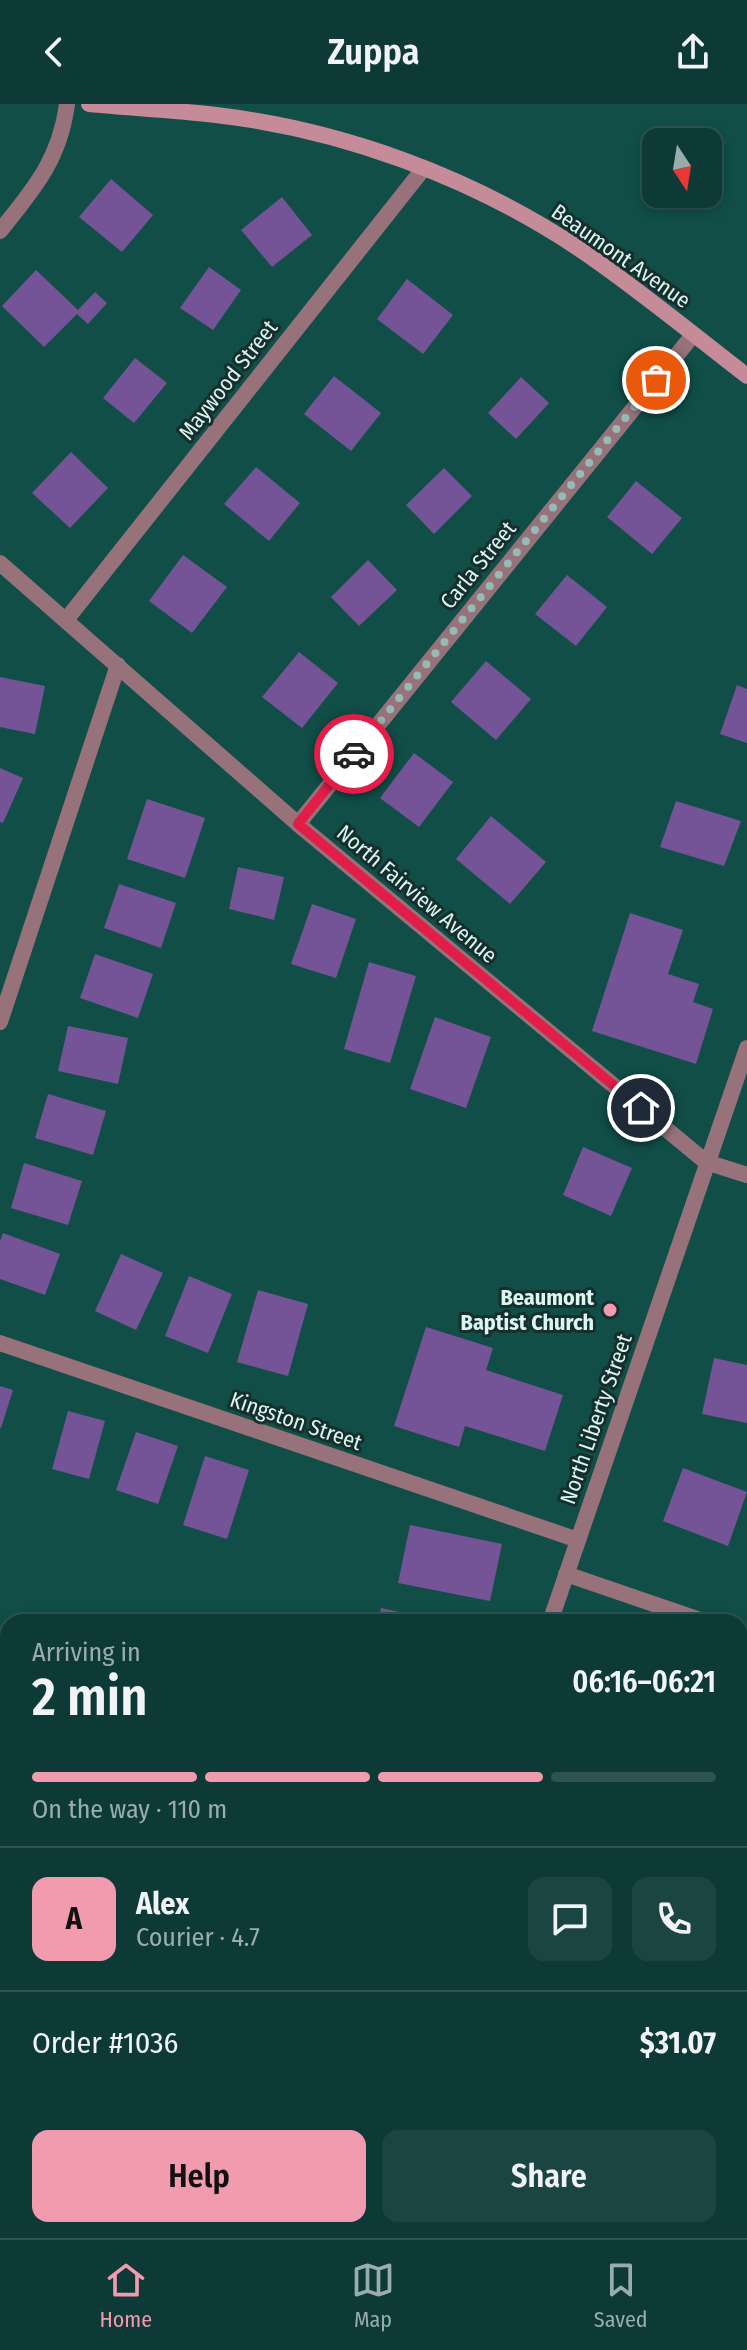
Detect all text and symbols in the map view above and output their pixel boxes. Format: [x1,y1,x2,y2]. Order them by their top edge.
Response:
icon: back [32,30,76,74]
text: Zuppa [327,30,420,74]
icon: share [671,30,715,74]
north arrow [642,128,722,208]
map controls [642,128,722,208]
street label: Beaumont Avenue [546,198,696,314]
street label: Maywood Street [173,314,284,445]
pin [622,346,690,414]
icon: bag [634,358,678,402]
street label: Carla Street [434,515,522,614]
courier [314,714,394,794]
icon: car [332,732,376,776]
street label: North Fairview Avenue [331,819,503,969]
pin [607,1074,675,1142]
icon: home [619,1086,663,1130]
place label: Beaumont Baptist Church [461,1284,594,1336]
marker: Beaumont Baptist Church [601,1301,619,1319]
street label: North Liberty Street [554,1330,638,1508]
street label: Kingston Street [227,1386,366,1456]
text: Arriving in [32,1637,141,1668]
text: 06:16–06:21 [572,1664,716,1700]
text: 2 min [32,1666,148,1729]
text: On the way · 110 m [32,1794,227,1825]
button: chat [528,1877,612,1961]
button: phone [632,1877,716,1961]
text: Alex [136,1886,189,1922]
text: A [66,1901,82,1937]
text: Courier · 4.7 [136,1922,260,1953]
text: Order #1036 [32,2025,179,2061]
text: $31.07 [640,2025,716,2061]
button: Help [32,2130,366,2222]
button: Share [382,2130,716,2222]
tab: Home [99,2258,152,2333]
tab: Map [351,2258,395,2333]
tab: Saved [594,2258,648,2333]

